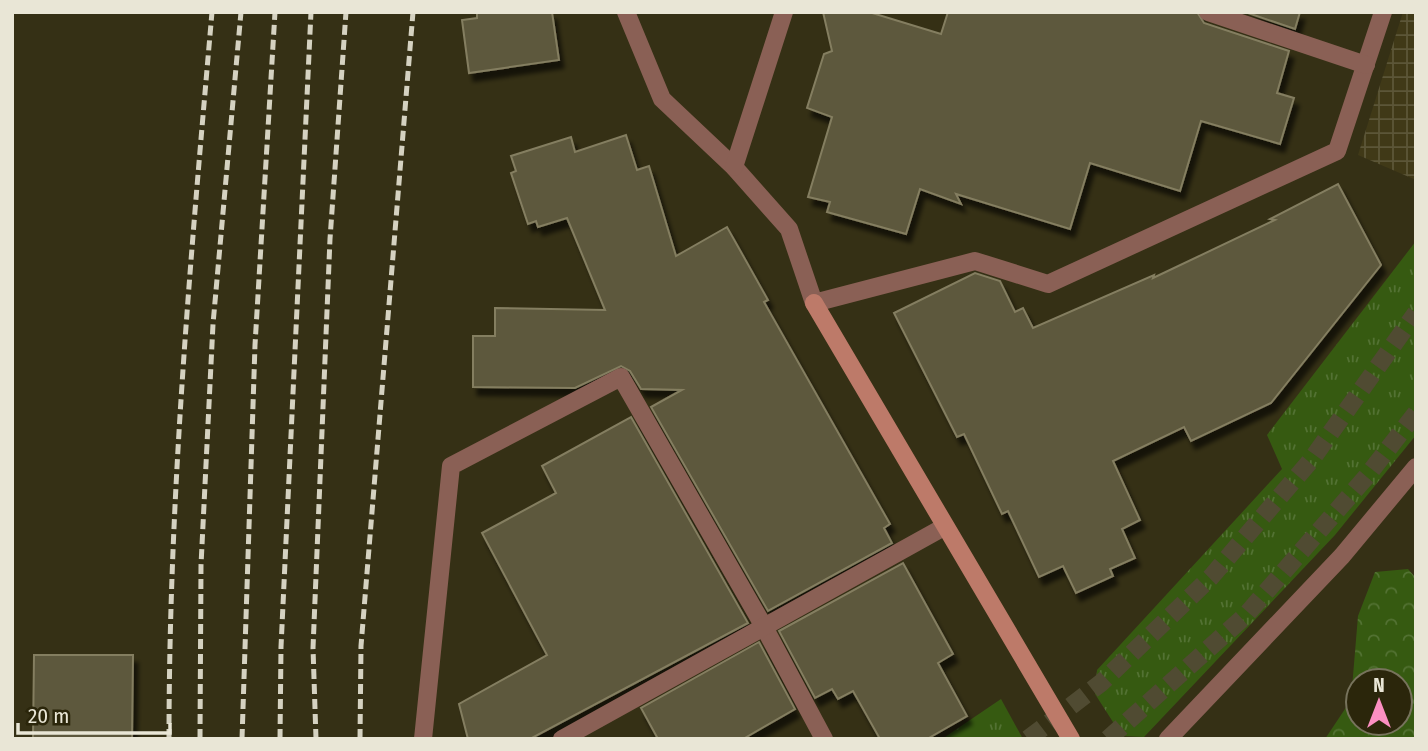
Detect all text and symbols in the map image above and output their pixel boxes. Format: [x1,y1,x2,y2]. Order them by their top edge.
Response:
north arrow [1344,667,1414,737]
text: N [1373,674,1385,697]
scale bar [18,692,170,736]
text: 20 m [28,703,69,729]

